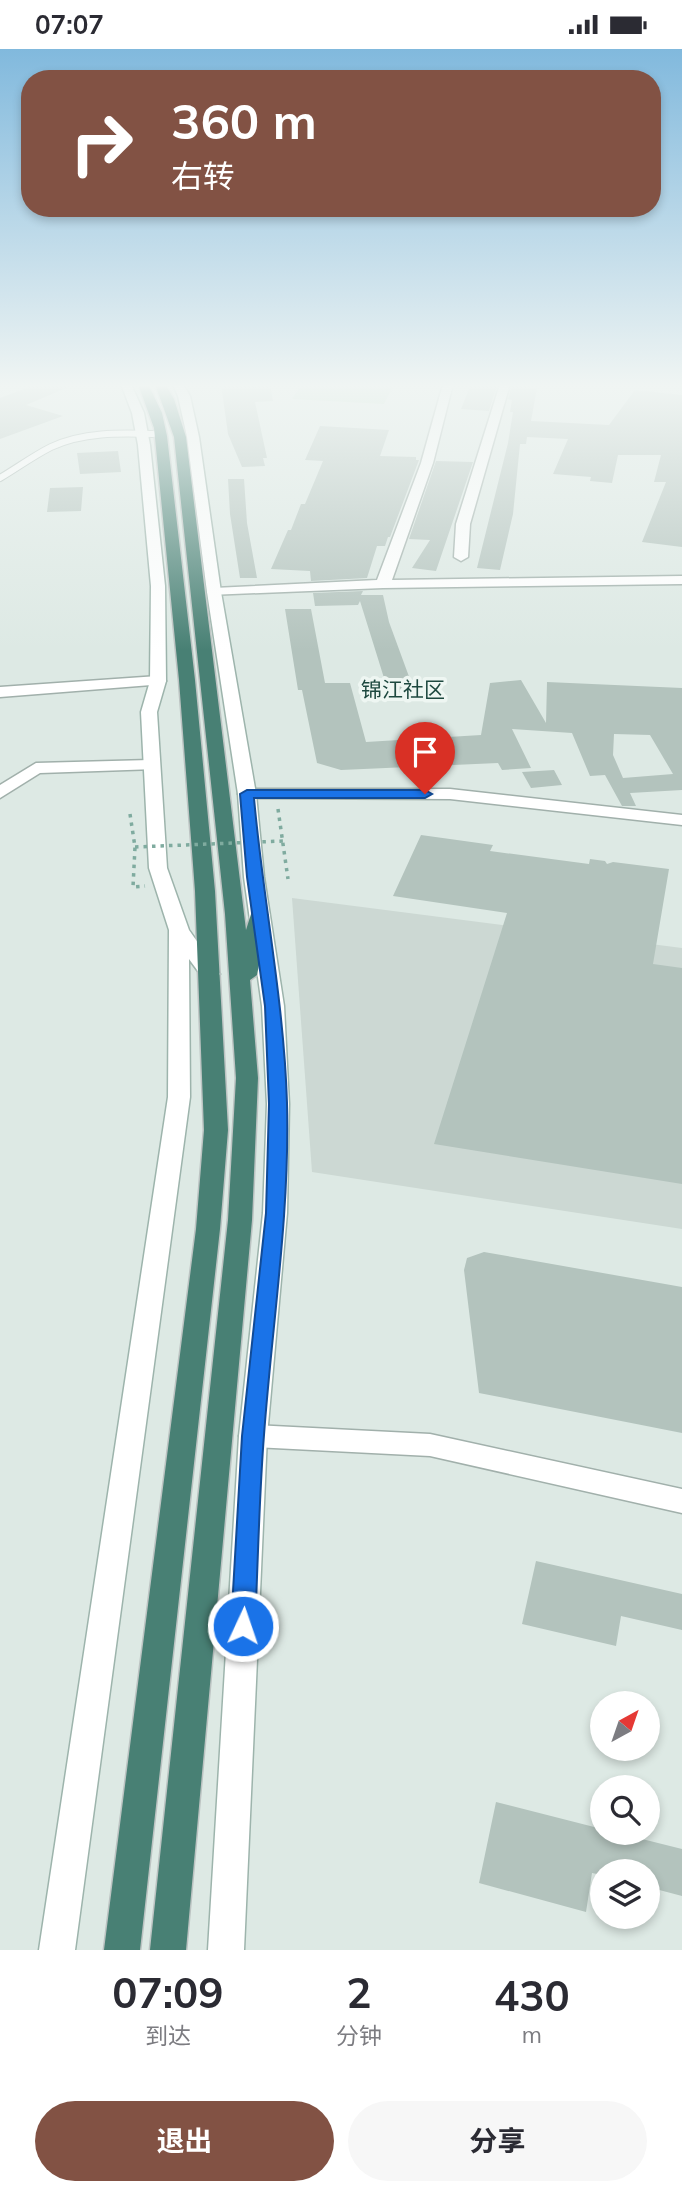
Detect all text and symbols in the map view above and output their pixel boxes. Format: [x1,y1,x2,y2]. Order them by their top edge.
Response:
text: 07:07 [35,8,104,41]
text: 360 m [171,90,317,151]
icon: right [56,98,147,189]
text: 右转 [171,156,235,196]
district label: 锦江社区 [361,676,445,702]
pin [395,722,455,794]
icon: arrive [406,733,444,771]
position arrow [206,1589,280,1663]
north arrow [590,1691,660,1761]
map controls [590,1691,660,1929]
button: search [590,1775,660,1845]
button: layers [590,1859,660,1929]
text: 07:09 [112,1966,224,2019]
text: 2 [346,1966,371,2019]
text: 430 [494,1969,570,2022]
text: m [522,2020,542,2049]
text: 到达 [145,2021,191,2050]
text: 分钟 [336,2021,382,2050]
button: 退出 [35,2101,334,2181]
button: 分享 [348,2101,647,2181]

